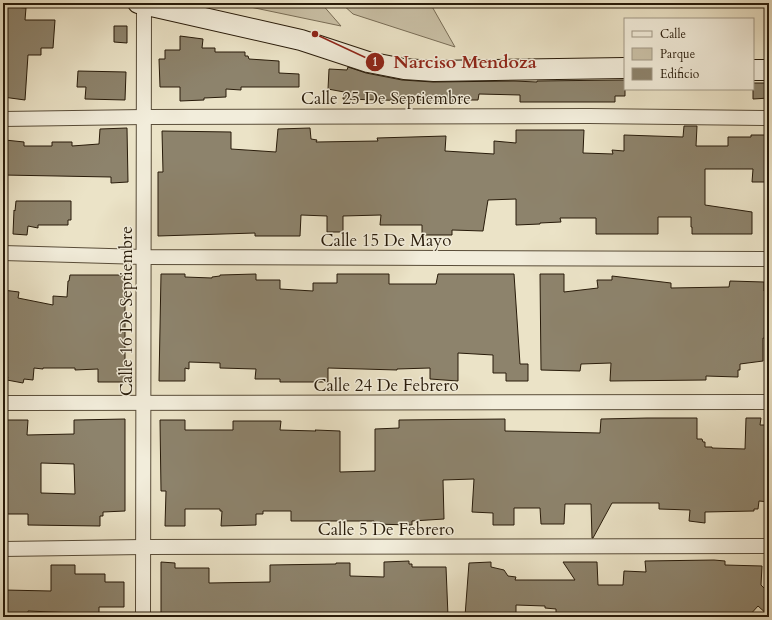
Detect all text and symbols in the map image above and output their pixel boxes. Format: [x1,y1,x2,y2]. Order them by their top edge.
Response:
legend [624,18,754,90]
text: Calle [660,26,686,42]
text: Parque [660,46,695,62]
callout: Narciso Mendoza [365,47,545,77]
text: Narciso Mendoza [393,50,537,75]
text: 1 [372,54,378,70]
text: Edificio [660,66,700,82]
street label: Calle 25 De Septiembre [301,87,471,110]
street label: Calle 16 De Septiembre [115,226,138,396]
street label: Calle 15 De Mayo [321,229,451,252]
street label: Calle 24 De Febrero [313,374,459,397]
street label: Calle 5 De Febrero [318,518,454,541]

